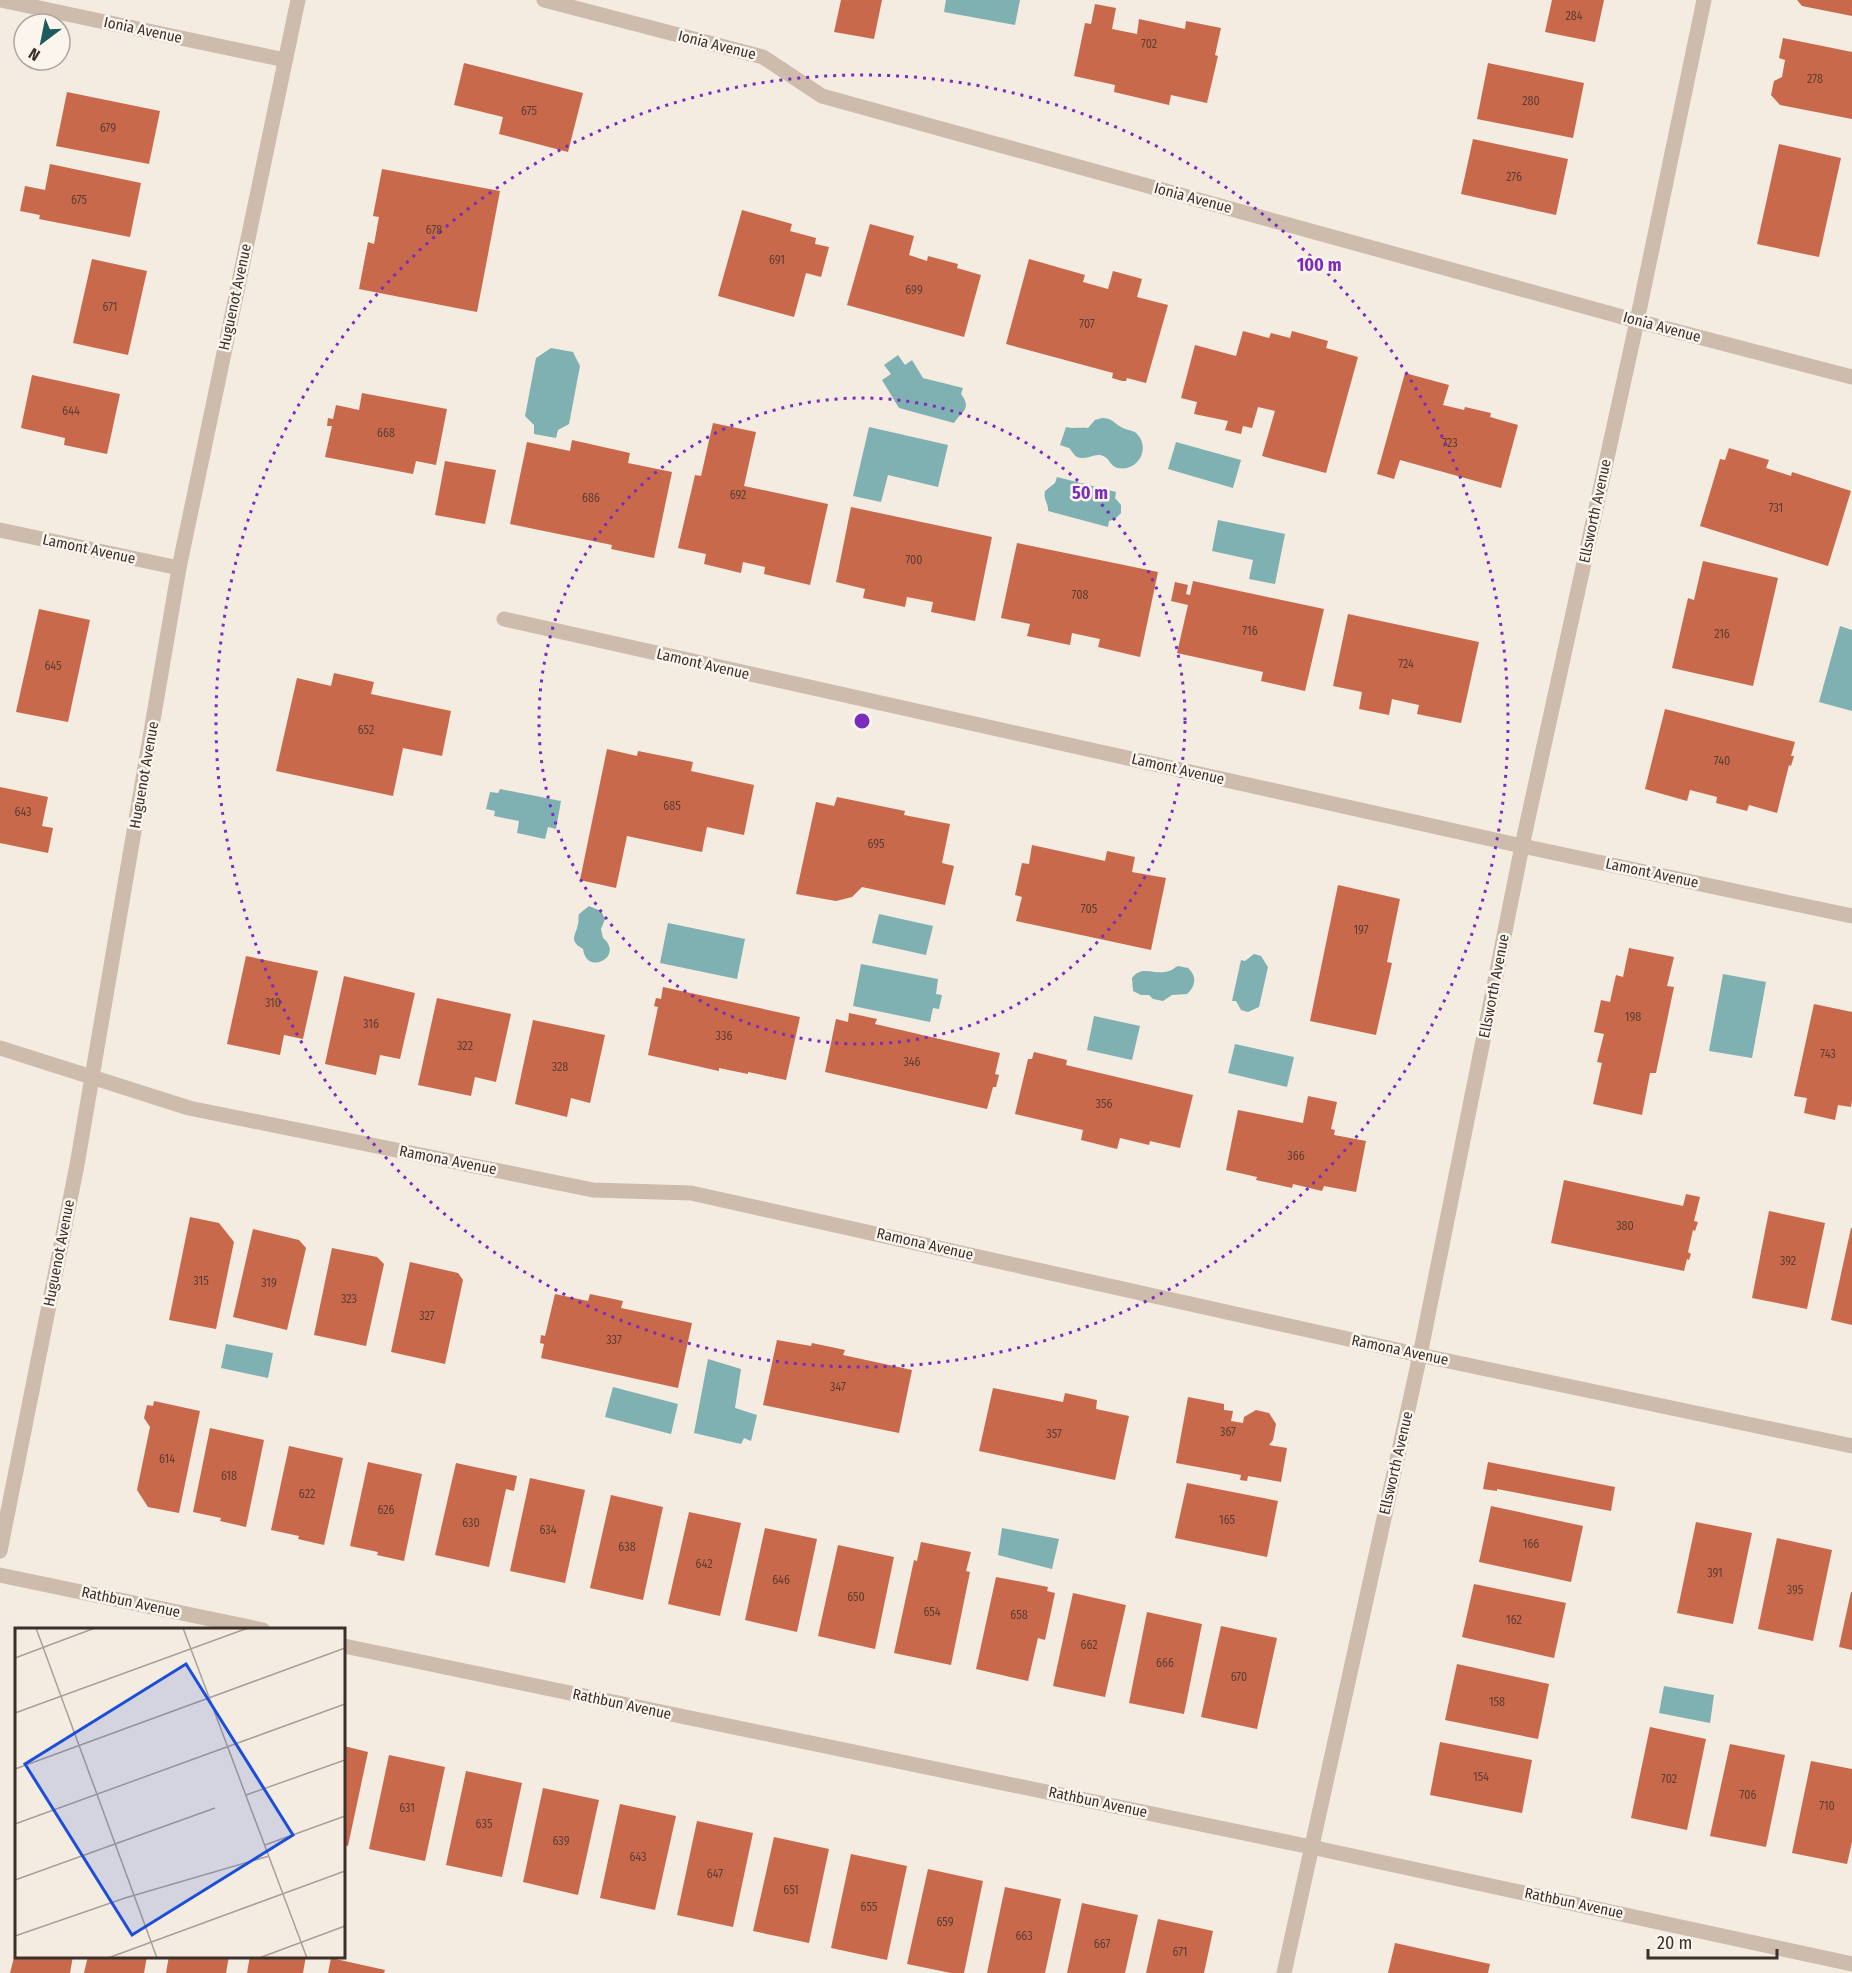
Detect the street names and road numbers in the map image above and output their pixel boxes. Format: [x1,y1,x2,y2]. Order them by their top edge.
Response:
street label: Ionia Avenue [102,13,184,47]
street label: Ionia Avenue [676,27,758,63]
street label: Ionia Avenue [1152,179,1234,217]
street label: Huguenot Avenue [215,242,255,352]
street label: Ionia Avenue [1621,308,1703,346]
street label: Ellsworth Avenue [1575,458,1615,564]
street label: Lamont Avenue [41,530,137,568]
street label: Lamont Avenue [655,645,751,683]
street label: Huguenot Avenue [126,720,162,830]
street label: Lamont Avenue [1130,750,1226,788]
street label: Lamont Avenue [1604,854,1700,892]
street label: Ellsworth Avenue [1475,932,1513,1040]
street label: Ramona Avenue [398,1142,498,1178]
street label: Huguenot Avenue [40,1198,78,1308]
street label: Ramona Avenue [875,1224,975,1264]
street label: Ramona Avenue [1350,1331,1450,1369]
street label: Ellsworth Avenue [1375,1410,1417,1516]
street label: Rathbun Avenue [80,1583,182,1621]
street label: Rathbun Avenue [571,1685,673,1723]
street label: Rathbun Avenue [1047,1783,1149,1821]
street label: Rathbun Avenue [1523,1884,1625,1922]

